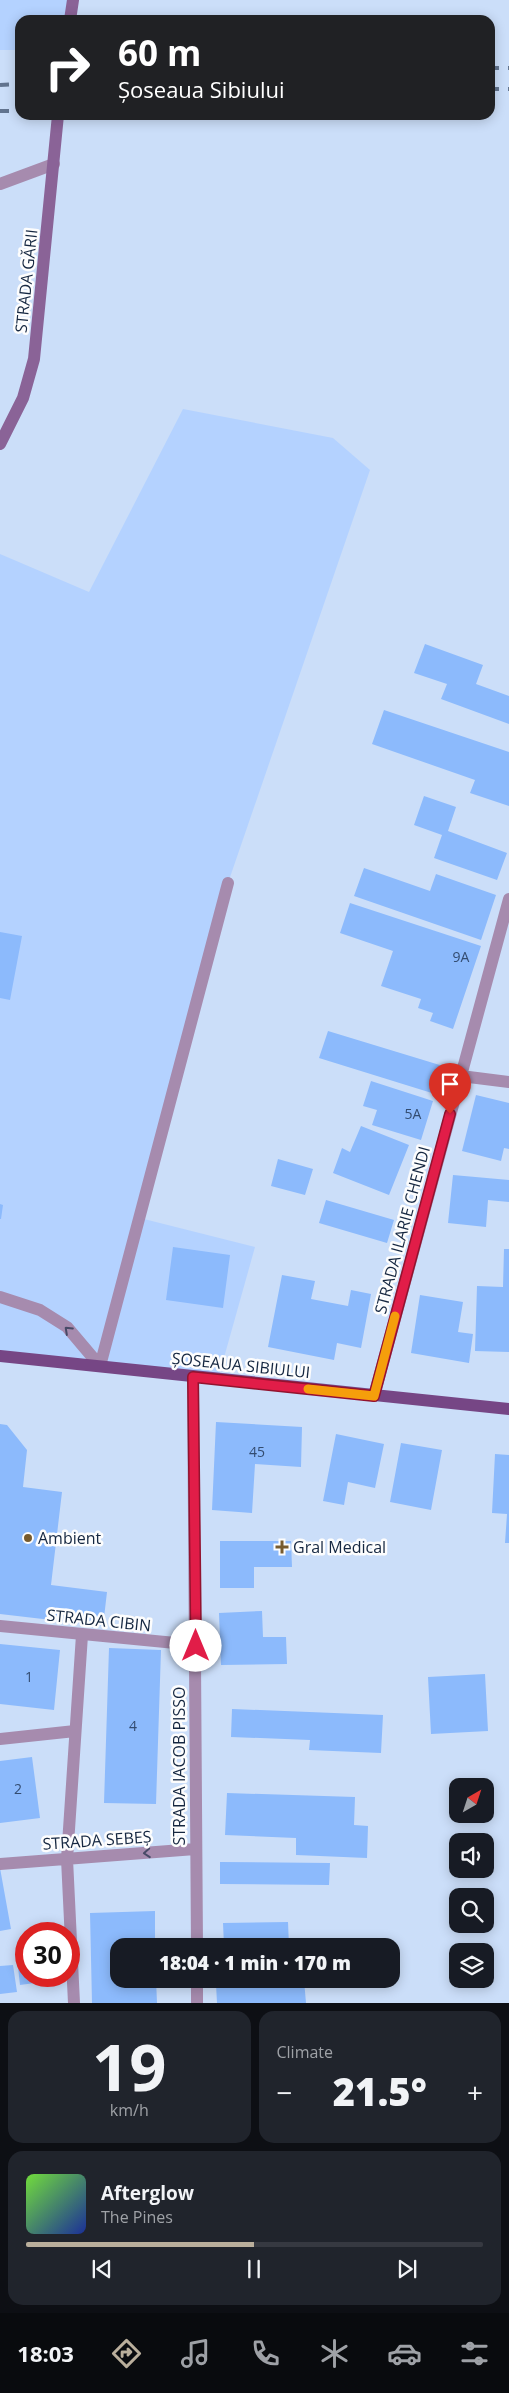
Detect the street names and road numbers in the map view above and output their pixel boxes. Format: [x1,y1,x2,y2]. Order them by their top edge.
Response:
street label: STRADA GĂRII [10,228,42,334]
street label: STRADA ILARIE CHENDI [369,1144,435,1316]
street label: ȘOSEAUA SIBIULUI [171,1347,311,1383]
street label: STRADA CIBIN [46,1604,152,1636]
street label: STRADA IACOB PISSO [168,1686,190,1846]
street label: STRADA SEBEȘ [42,1825,152,1855]

